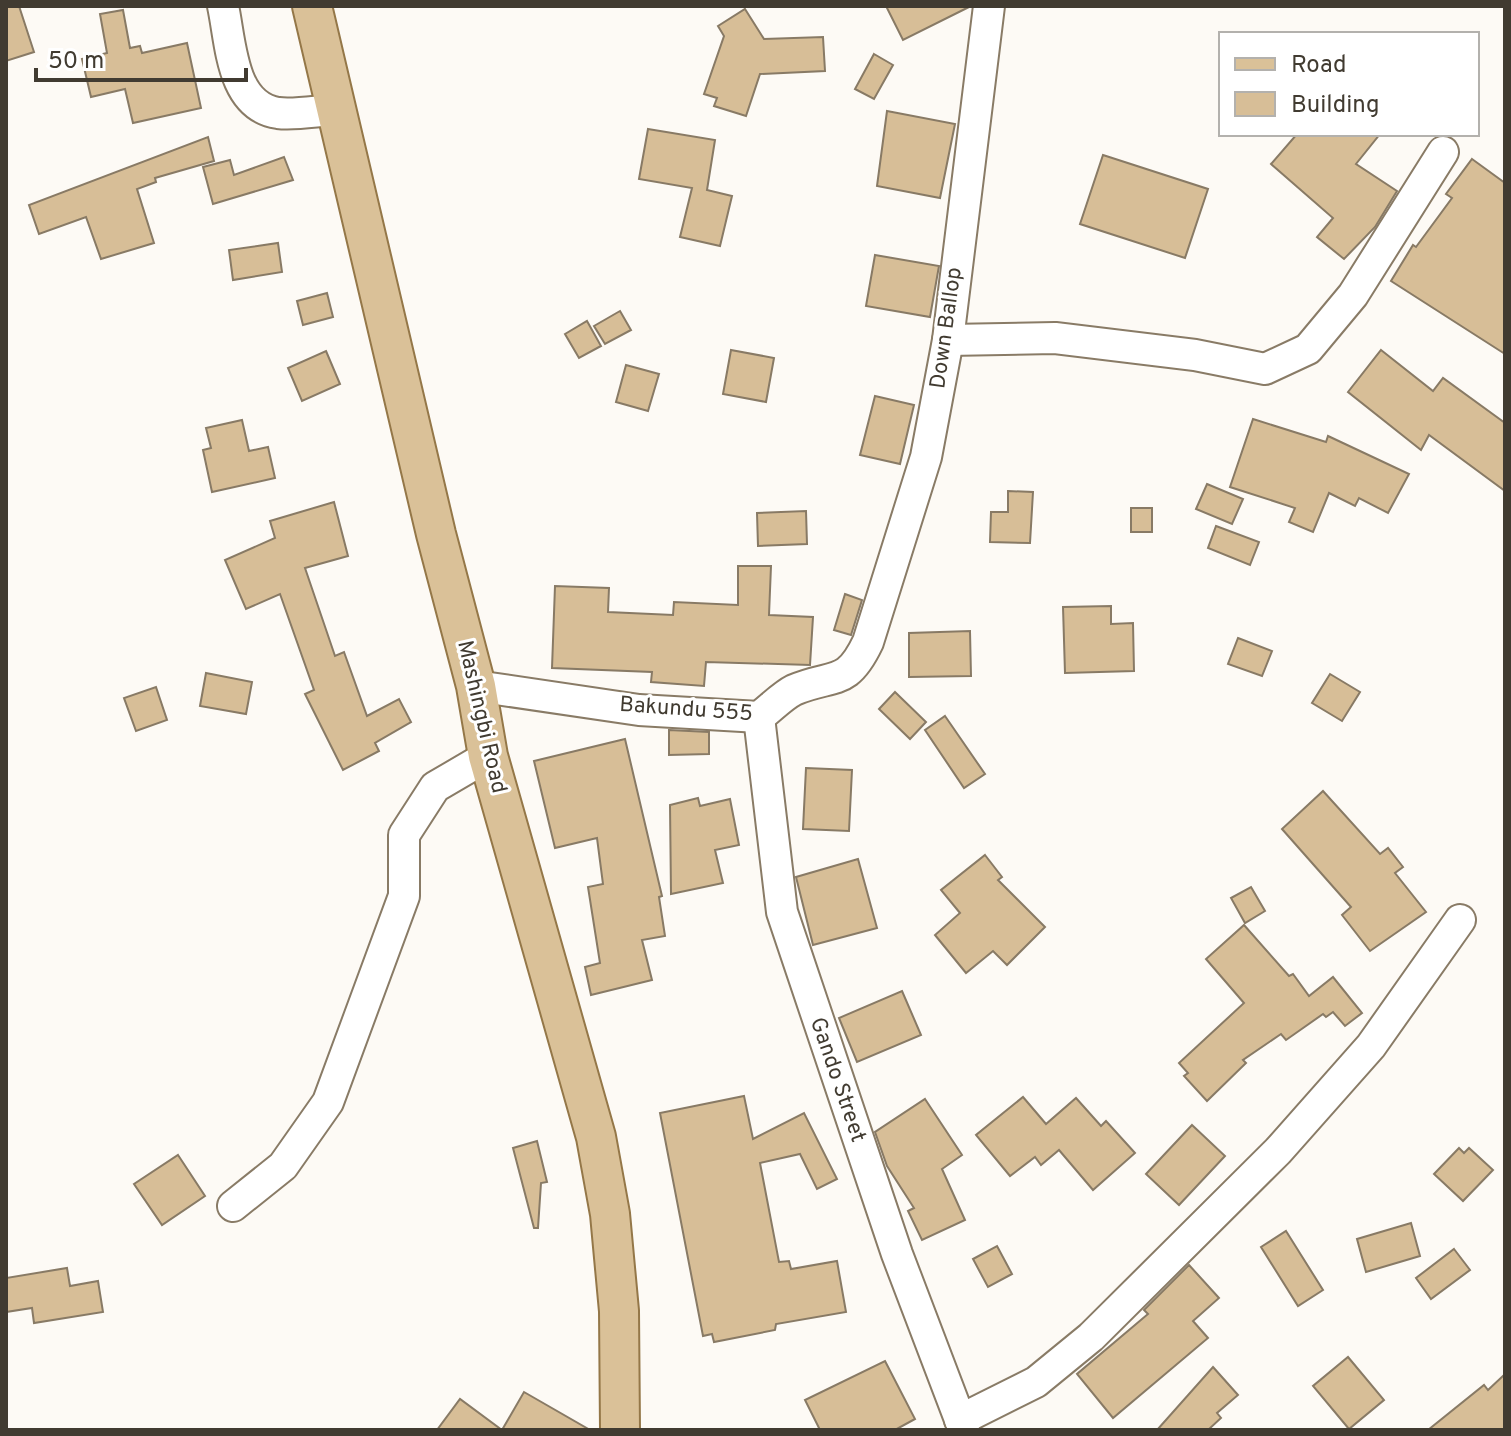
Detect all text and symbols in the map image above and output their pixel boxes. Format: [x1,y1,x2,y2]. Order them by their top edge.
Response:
scale bar [36,32,246,82]
legend [1219,32,1479,136]
text: 50 m [48,47,104,77]
text: Road [1291,51,1347,81]
text: Building [1291,91,1380,121]
street label: Down Ballop [925,265,969,391]
street label: Mashingbi Road [450,638,512,796]
street label: Bakundu 555 [618,692,754,728]
street label: Gando Street [803,1014,871,1146]

